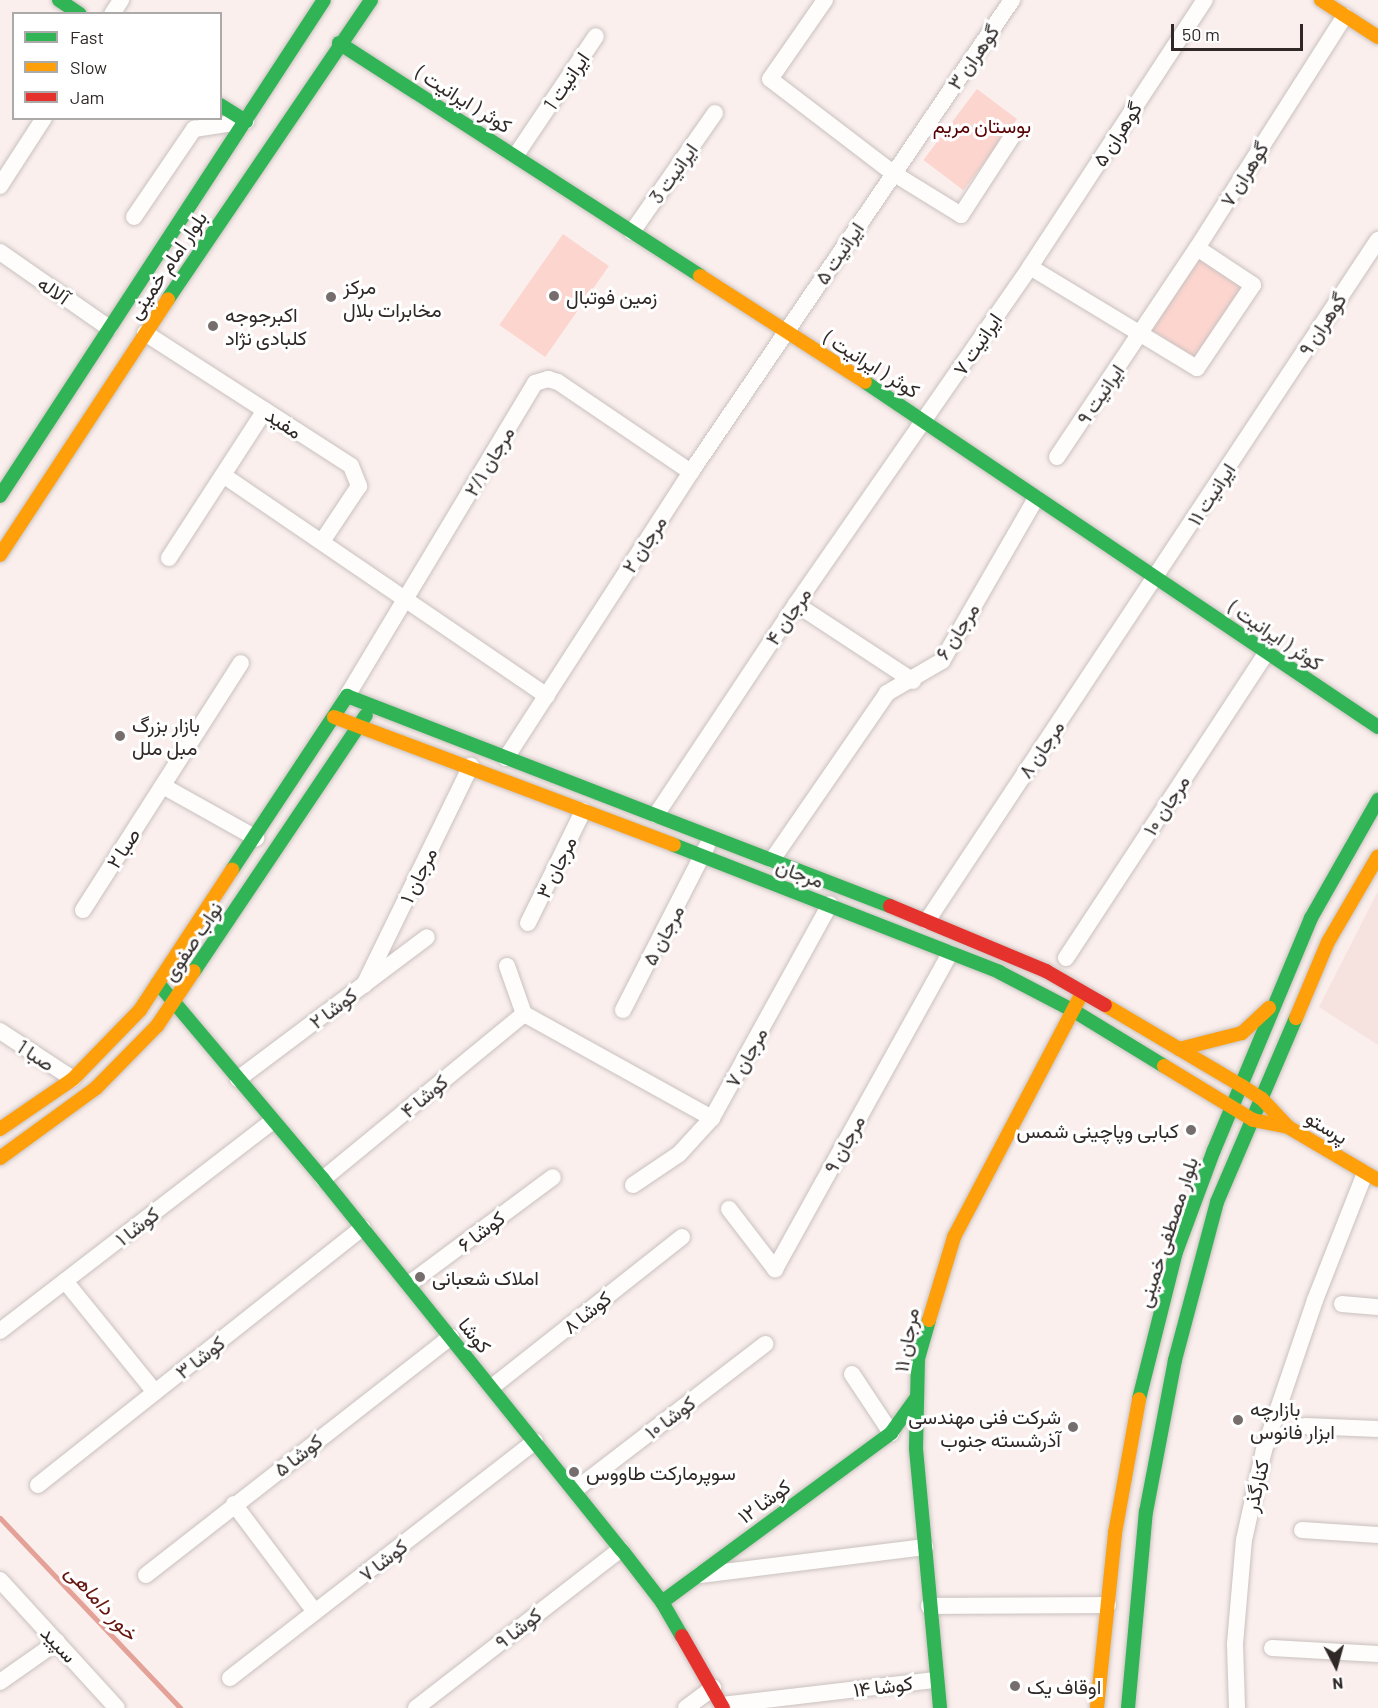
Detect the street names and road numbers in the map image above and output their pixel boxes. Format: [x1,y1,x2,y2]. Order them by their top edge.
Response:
street label: گوهران ۳ [942,20,1004,94]
street label: ایرانیت 1 [538,47,594,115]
street label: کوثر ( ایرانیت ) [412,60,516,138]
street label: گوهران ۵ [1087,97,1147,171]
street label: گوهران ۷ [1215,137,1273,211]
street label: ایرانیت 3 [644,138,702,208]
street label: بلوار امام خمینی [122,207,212,323]
street label: ایرانیت ۵ [810,217,868,289]
street label: آلاله [33,271,75,309]
street label: گوهران ۹ [1293,288,1351,360]
street label: ایرانیت ۷ [948,308,1006,380]
street label: کوثر ( ایرانیت ) [820,325,924,403]
street label: ایرانیت ۹ [1071,359,1129,429]
street label: مفید [261,402,307,444]
street label: مرجان ۲/۱ [459,422,519,500]
street label: ایرانیت ۱۱ [1182,458,1240,530]
street label: مرجان ۲ [617,511,671,577]
street label: مرجان ۴ [760,583,816,649]
street label: کوثر ( ایرانیت ) [1224,595,1328,675]
street label: مرجان ۶ [930,598,984,664]
street label: مرجان ۸ [1013,715,1069,783]
street label: مرجان ۱۰ [1138,770,1194,840]
street label: صبا ۲ [101,823,145,873]
street label: مرجان ۳ [531,832,581,902]
street label: مرجان ۱ [394,843,442,907]
street label: مرجان [773,853,827,893]
street label: نواب صفوی [157,897,227,985]
street label: مرجان ۵ [637,901,689,969]
street label: کوشا ۲ [305,982,361,1034]
street label: مرجان ۷ [720,1023,772,1091]
street label: صبا 1 [13,1034,59,1076]
street label: کوشا ۴ [396,1069,452,1123]
street label: پرستو [1302,1105,1352,1149]
street label: مرجان ۹ [818,1111,870,1177]
street label: بلوار مصطفی خمینی [1131,1154,1203,1310]
street label: کوشا ۱ [110,1202,164,1250]
street label: کوشا ۶ [453,1206,509,1256]
street label: کوشا ۸ [558,1286,616,1338]
street label: مرجان ۱۱ [889,1306,923,1374]
street label: کوشا [453,1312,497,1358]
street label: کوشا ۳ [171,1330,229,1384]
street label: کوشا ۱۰ [640,1390,700,1444]
street label: کوشا ۵ [269,1429,327,1481]
street label: کنارگذر [1238,1458,1274,1514]
street label: کوشا ۱۲ [733,1474,795,1528]
street label: کوشا ۷ [354,1534,412,1586]
street label: کوشا ۹ [490,1602,546,1654]
street label: سپید [36,1621,82,1667]
street label: کوشا ۱۴ [852,1670,914,1702]

